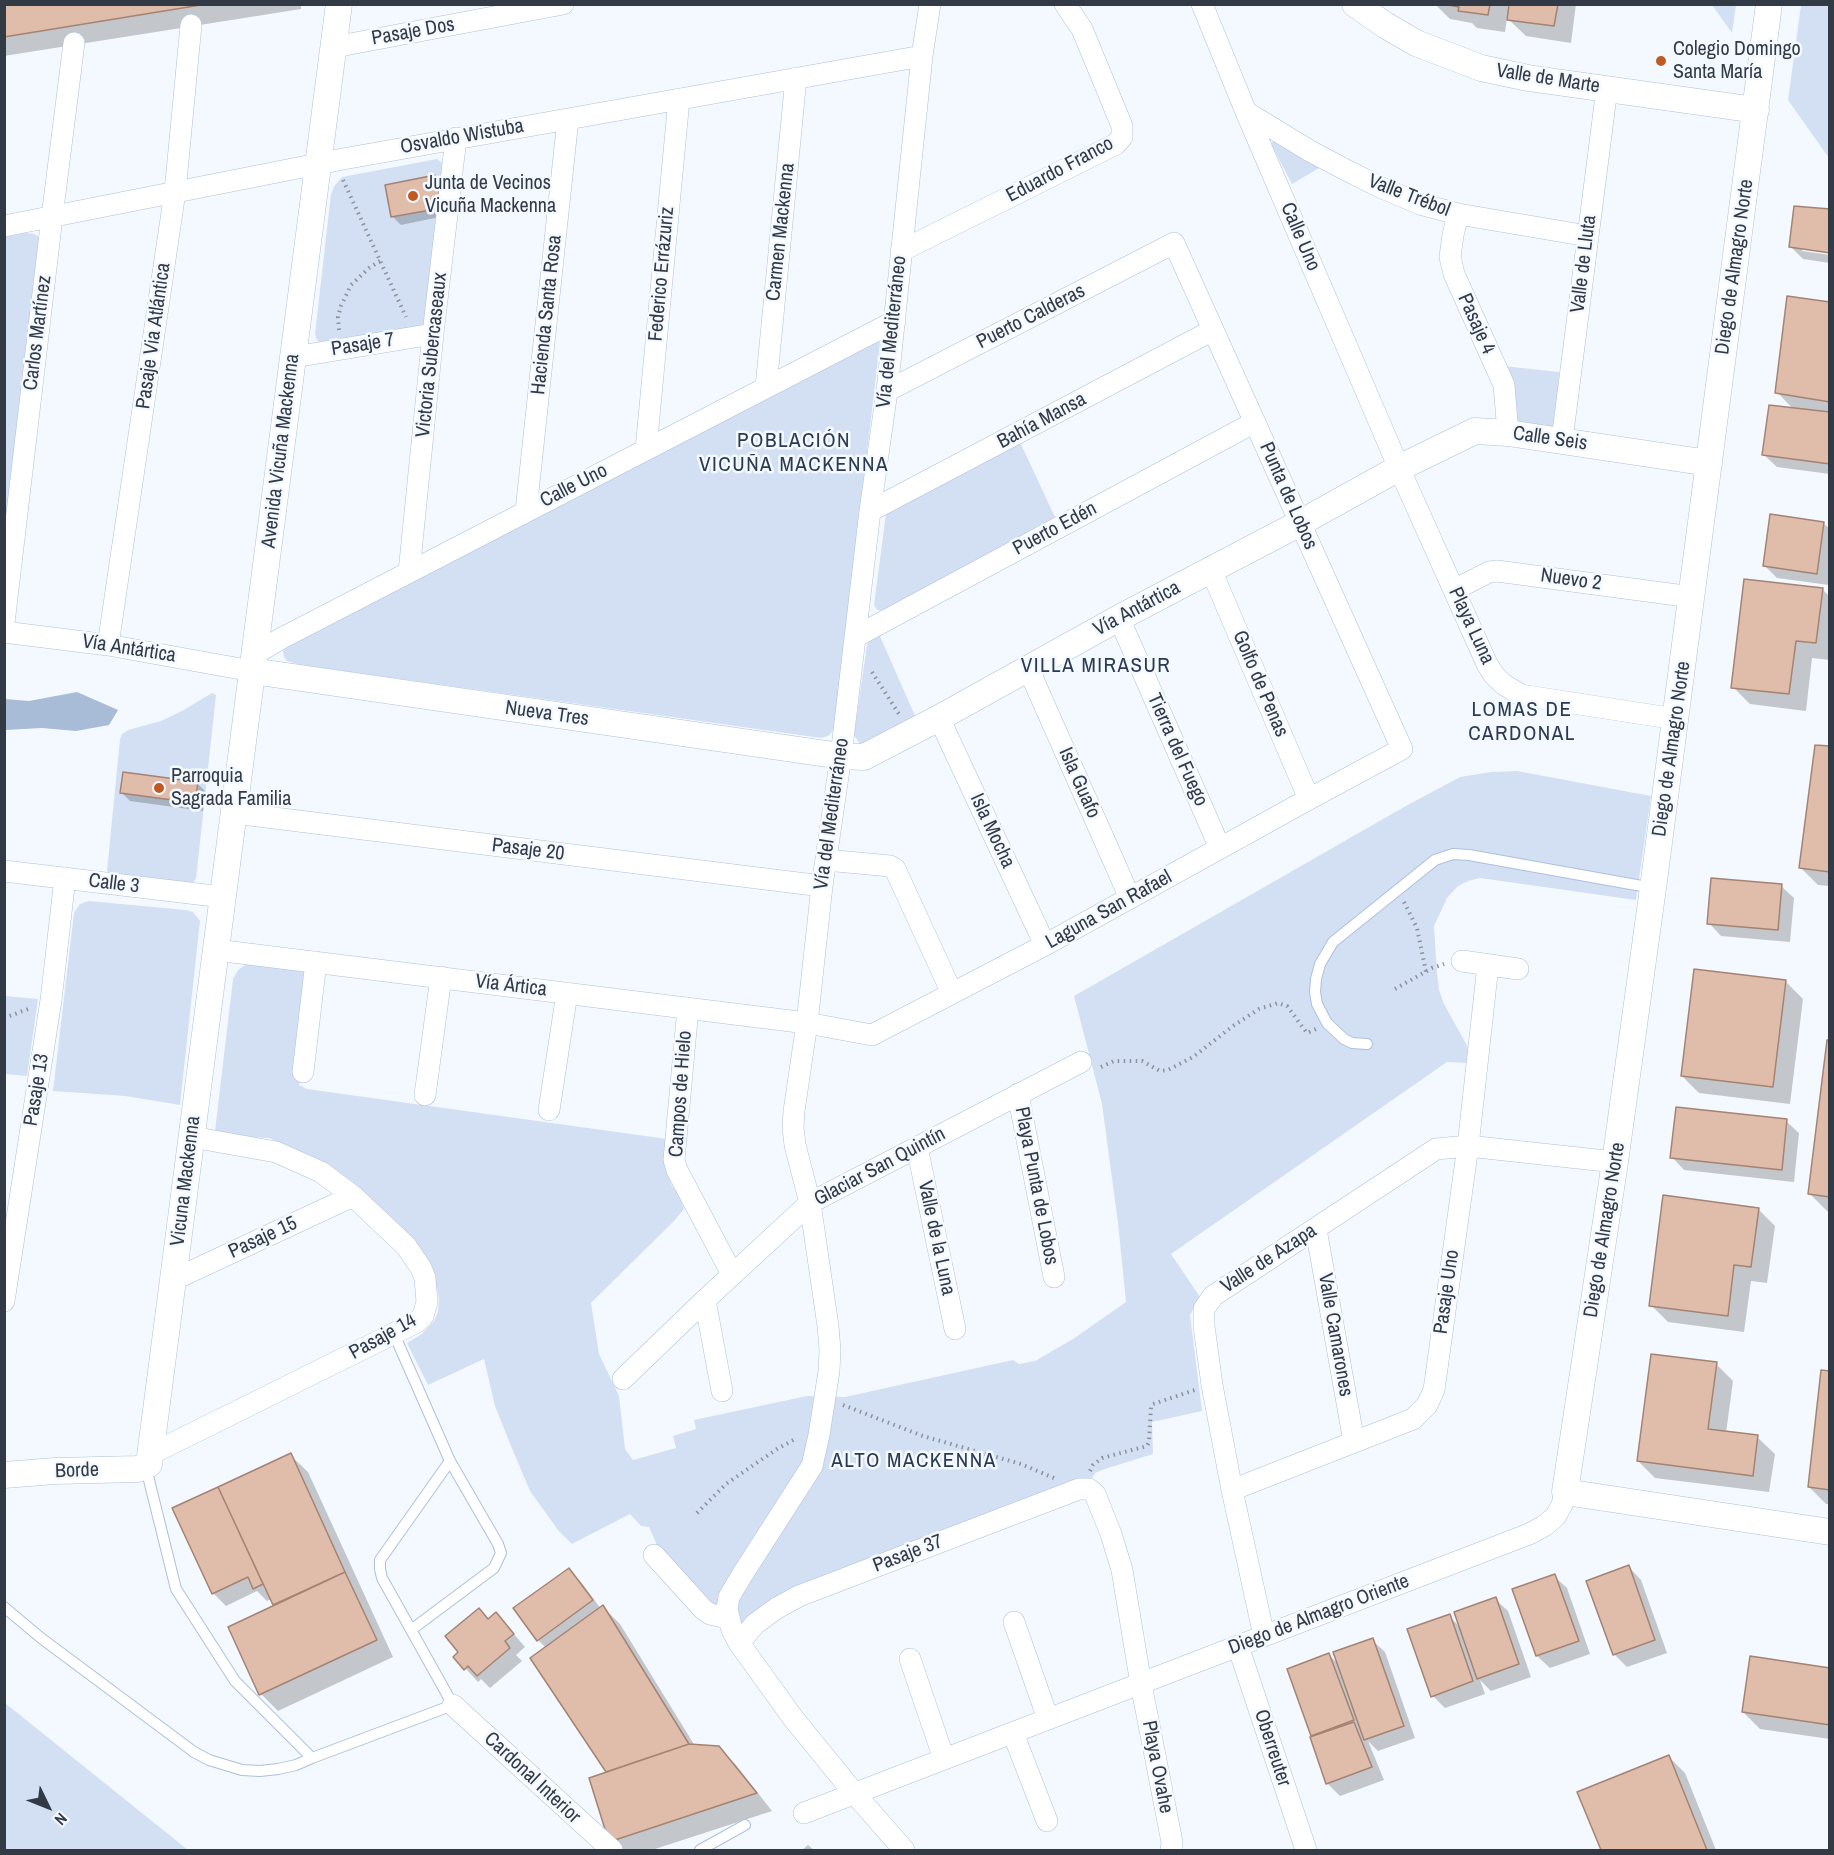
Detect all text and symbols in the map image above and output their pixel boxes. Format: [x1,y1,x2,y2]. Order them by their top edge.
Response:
street label: Pasaje Dos [370,13,456,51]
place label: Colegio Domingo Santa María [1673,38,1801,85]
marker: Colegio Domingo Santa María [1654,54,1668,68]
street label: Valle de Marte [1494,59,1602,99]
street label: Osvaldo Wistuba [398,114,526,160]
street label: Eduardo Franco [1002,132,1118,208]
street label: Carmen Mackenna [762,162,800,302]
street label: Valle Trébol [1365,169,1453,223]
place label: Junta de Vecinos Vicuña Mackenna [425,172,556,219]
street label: Diego de Almagro Norte [1711,178,1759,356]
marker: Junta de Vecinos Vicuña Mackenna [406,189,420,203]
street label: Calle Uno [1275,199,1325,275]
street label: Federico Errázuriz [644,206,680,342]
street label: Valle de Lluta [1566,214,1602,314]
street label: Hacienda Santa Rosa [527,234,567,396]
street label: Vía del Mediterráneo [872,255,912,409]
street label: Pasaje Via Atlántica [132,261,176,411]
street label: Victoria Subercaseaux [411,271,453,439]
street label: Carlos Martínez [19,274,57,392]
street label: Puerto Calderas [973,279,1089,355]
street label: Pasaje 4 [1452,290,1500,358]
street label: Pasaje 7 [330,328,396,362]
street label: Avenida Vicuña Mackenna [257,353,305,549]
street label: Bahía Mansa [994,388,1090,454]
street label: Calle Seis [1511,422,1589,456]
district label: POBLACIÓN VICUÑA MACKENNA [699,428,889,478]
street label: Punta de Lobos [1254,439,1322,553]
street label: Calle Uno [536,459,612,513]
street label: Puerto Edén [1009,497,1101,561]
street label: Nuevo 2 [1539,564,1603,596]
street label: Vía Antártica [1090,576,1184,642]
street label: Playa Luna [1443,584,1499,668]
street label: Golfo de Penas [1227,627,1293,741]
street label: Vía Antártica [80,630,178,668]
district label: VILLA MIRASUR [1021,653,1171,679]
street label: Diego de Almagro Norte [1648,660,1696,838]
street label: Tierra del Fuego [1141,690,1213,810]
street label: Nueva Tres [504,696,590,732]
district label: LOMAS DE CARDONAL [1468,697,1576,747]
street label: Vía del Mediterráneo [809,737,855,891]
street label: Isla Guafo [1053,744,1105,822]
place label: Parroquia Sagrada Familia [171,765,291,812]
marker: Parroquia Sagrada Familia [152,781,166,795]
street label: Isla Mocha [964,790,1020,872]
street label: Pasaje 20 [490,834,566,866]
street label: Laguna San Rafael [1042,865,1176,955]
street label: Calle 3 [87,869,141,899]
street label: Vía Ártica [474,970,548,1002]
street label: Campos de Hielo [665,1030,697,1158]
street label: Pasaje 13 [19,1052,55,1128]
street label: Playa Punta de Lobos [1009,1105,1063,1267]
street label: Vicuna Mackenna [166,1115,206,1247]
street label: Glaciar San Quintín [810,1122,950,1212]
street label: Diego de Almagro Norte [1579,1141,1631,1319]
street label: Valle de la Luna [912,1179,960,1297]
street label: Pasaje 15 [225,1212,301,1264]
street label: Valle de Azapa [1217,1219,1321,1299]
street label: Pasaje Uno [1429,1248,1465,1336]
street label: Valle Camarones [1312,1272,1358,1398]
street label: Pasaje 14 [345,1309,421,1365]
district label: ALTO MACKENNA [831,1448,997,1474]
street label: Borde [55,1458,99,1484]
street label: Pasaje 37 [870,1530,946,1578]
street label: Diego de Almagro Oriente [1225,1569,1413,1661]
street label: Oberreuter [1248,1707,1296,1789]
street label: Playa Ovahe [1136,1719,1178,1815]
street label: Cardonal Interior [479,1727,585,1829]
north arrow [18,1777,78,1837]
text: N [50,1808,72,1830]

